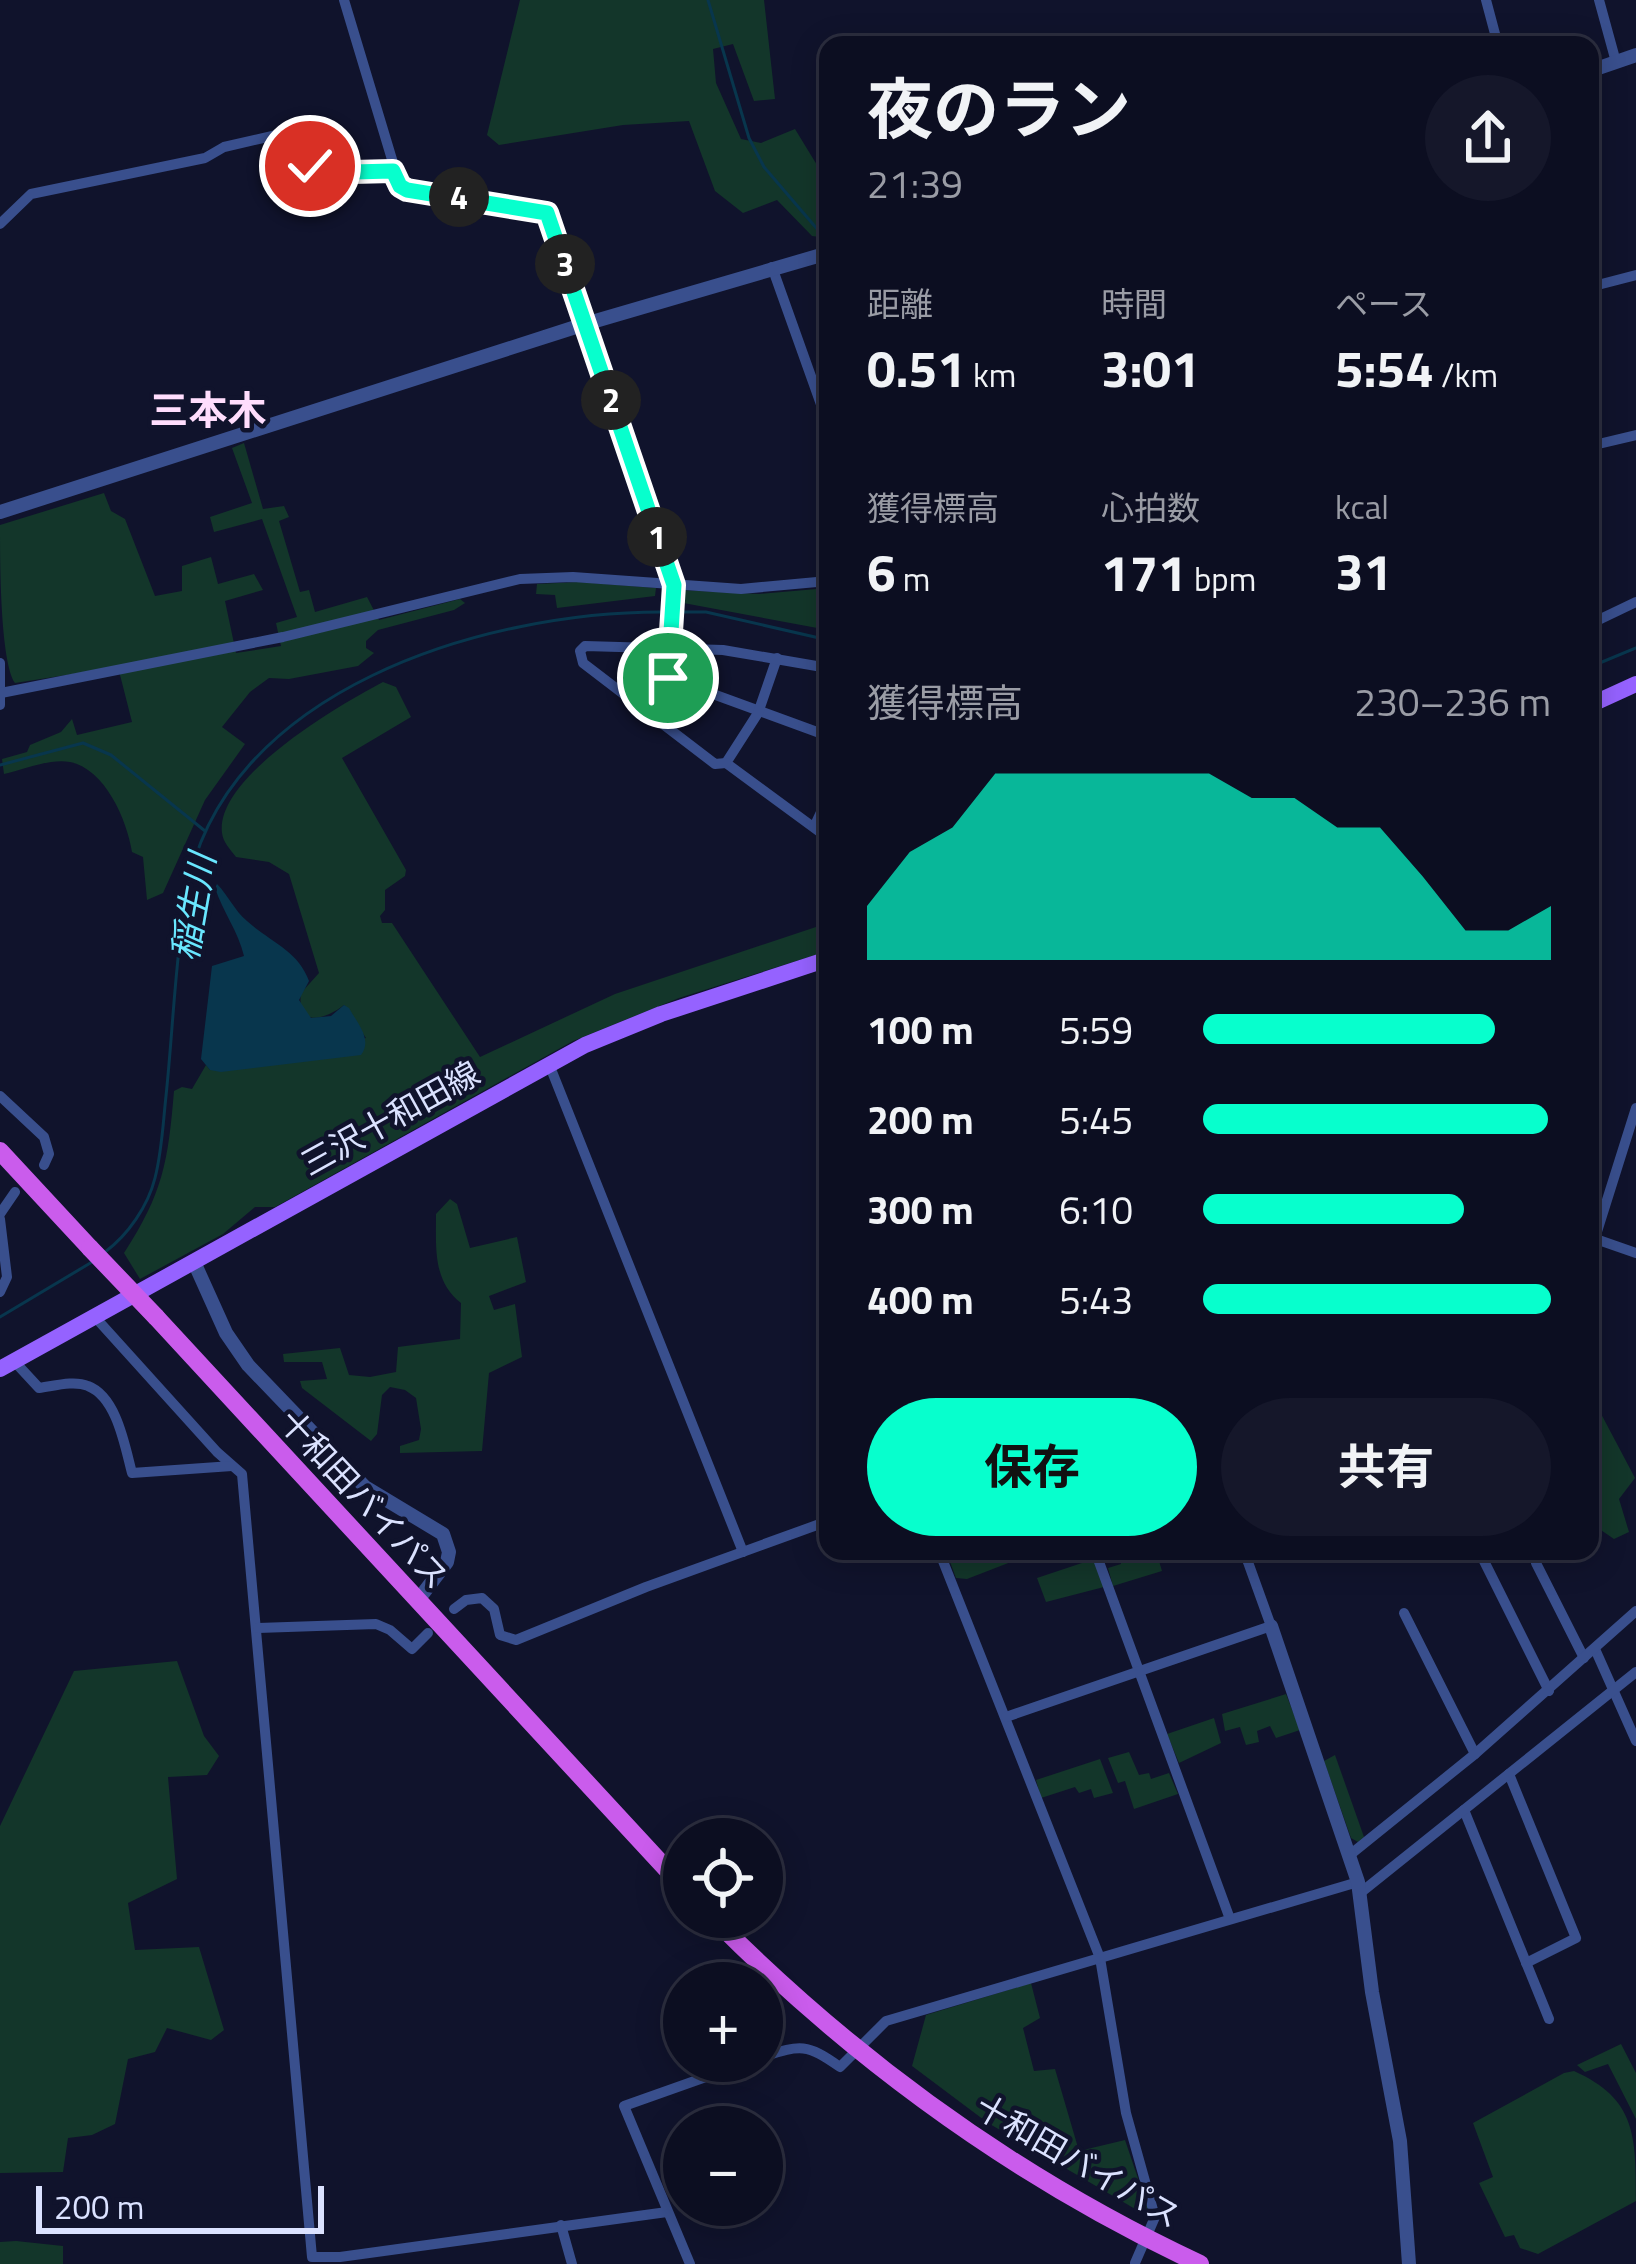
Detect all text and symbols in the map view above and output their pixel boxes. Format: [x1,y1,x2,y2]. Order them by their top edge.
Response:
text: 夜のラン [867,58,1131,159]
button: share [1425,75,1551,201]
pin [259,115,361,217]
icon: check [277,133,343,199]
text: 21:39 [867,154,963,213]
pin: 4 [429,167,489,227]
text: 4 [450,172,468,222]
pin: 3 [535,234,595,294]
text: 3 [556,239,574,289]
text: 距離 [867,279,933,329]
text: 時間 [1101,279,1167,329]
text: ペース [1335,279,1432,329]
text: 0.51 [867,329,966,407]
text: 3:01 [1101,329,1200,407]
text: 5:54 [1335,329,1434,407]
text: km [966,350,1016,400]
text: /km [1434,350,1498,400]
pin: 2 [581,370,641,430]
text: 2 [602,375,620,425]
district label: 三本木 [149,380,267,439]
text: kcal [1335,482,1389,532]
text: 獲得標高 [867,483,999,533]
text: 心拍数 [1101,483,1200,533]
pin: 1 [627,507,687,567]
text: 1 [648,512,666,562]
text: 31 [1335,532,1392,610]
text: 6 [867,533,896,611]
text: 171 [1101,533,1187,611]
text: m [896,554,930,604]
text: bpm [1187,554,1256,604]
pin [617,627,719,729]
icon: arrive [635,645,701,711]
text: 230–236 m [1354,672,1551,731]
text: 獲得標高 [867,673,1023,732]
water label: 稲生川 [156,845,230,965]
text: 100 m [867,1000,974,1059]
text: 5:59 [1059,1000,1133,1059]
street label: 三沢十和田線 [291,1048,489,1188]
text: 200 m [867,1090,974,1149]
text: 5:45 [1059,1090,1133,1149]
text: 300 m [867,1180,974,1239]
text: 6:10 [1059,1180,1133,1239]
text: 400 m [867,1270,974,1329]
text: 5:43 [1059,1270,1133,1329]
street label: 十和田バイパス [267,1398,461,1600]
button: 保存 [867,1398,1197,1536]
button: 共有 [1221,1398,1551,1536]
map controls [663,1818,783,2226]
button: locate [663,1818,783,1938]
button: + [663,1962,783,2082]
street label: 十和田バイパス [966,2082,1190,2240]
button: − [663,2106,783,2226]
scale bar [36,2180,324,2233]
text: 200 m [54,2182,144,2232]

